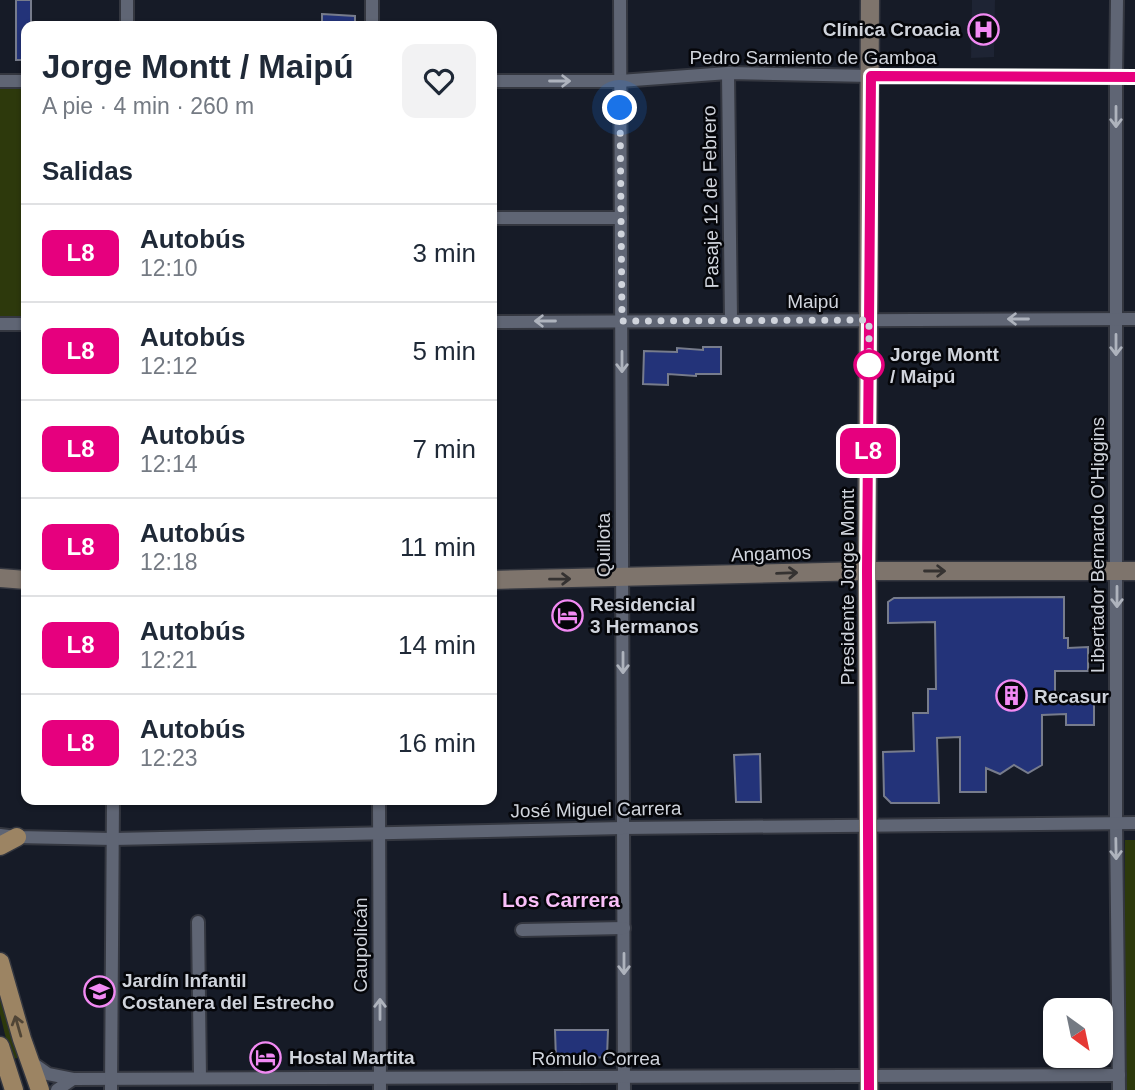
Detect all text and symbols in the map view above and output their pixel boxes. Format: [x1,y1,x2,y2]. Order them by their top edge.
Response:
hospital icon: Clínica Croacia [966,12,1000,46]
place label: Clínica Croacia [823,19,960,40]
button: heart [402,44,476,118]
street label: Pedro Sarmiento de Gamboa [689,47,937,68]
text: Jorge Montt / Maipú [42,48,354,85]
one-way arrow [548,74,571,88]
your location [602,90,637,125]
text: A pie · 4 min · 260 m [42,93,254,119]
street label: Pasaje 12 de Febrero [698,105,723,289]
one-way arrow [1109,105,1123,128]
text: Salidas [42,156,133,186]
text: Autobús [140,224,245,254]
text: 3 min [412,238,476,268]
text: L8 [66,239,95,266]
text: 12:10 [140,255,198,281]
street label: Maipú [787,291,839,312]
one-way arrow [1007,312,1030,326]
one-way arrow [534,314,557,328]
text: Autobús [140,322,245,352]
one-way arrow [1109,333,1123,356]
text: 5 min [412,336,476,366]
text: L8 [66,337,95,364]
place label: Jorge Montt / Maipú [890,344,999,387]
one-way arrow [615,350,629,373]
marker: Jorge Montt / Maipú [854,350,884,380]
text: 12:12 [140,353,198,379]
street label: Libertador Bernardo O'Higgins [1087,417,1108,673]
text: Autobús [140,420,245,450]
line badge: L8 [836,428,900,474]
text: 7 min [412,434,476,464]
text: L8 [66,435,95,462]
text: L8 [854,437,882,464]
text: 12:14 [140,451,198,477]
street label: Presidente Jorge Montt [837,488,858,685]
street label: Quillota [593,512,614,577]
text: Autobús [140,518,245,548]
text: 11 min [400,532,476,562]
text: L8 [66,533,95,560]
street label: Angamos [731,542,812,565]
text: 12:18 [140,549,198,575]
one-way arrow [923,564,946,578]
one-way arrow [776,567,799,580]
one-way arrow [548,572,571,586]
one-way arrow [1110,585,1124,608]
place label: Residencial 3 Hermanos [590,594,699,637]
hotel icon: Residencial 3 Hermanos [550,598,584,632]
text: Autobús [140,616,245,646]
text: 14 min [398,630,476,660]
text: L8 [66,631,95,658]
text: 12:21 [140,647,198,673]
one-way arrow [616,651,630,674]
building icon: Recasur [994,679,1028,713]
place label: Recasur [1034,686,1110,707]
text: Autobús [140,714,245,744]
text: 16 min [398,728,476,758]
text: L8 [66,729,95,756]
text: 12:23 [140,745,198,771]
street label: José Miguel Carrera [510,798,682,821]
one-way arrow [1109,837,1123,860]
district label: Los Carrera [502,888,620,911]
street label: Caupolicán [350,897,371,993]
one-way arrow [617,952,631,975]
place label: Jardín Infantil Costanera del Estrecho [122,970,334,1013]
school or university icon: Jardín Infantil Costanera del Estrecho [82,974,116,1008]
one-way arrow [373,998,387,1021]
north arrow [1043,998,1113,1068]
map controls [1043,998,1113,1068]
one-way arrow [11,1016,24,1038]
hotel icon: Hostal Martita [249,1040,283,1074]
place label: Hostal Martita [289,1047,415,1068]
street label: Rómulo Correa [532,1048,661,1069]

